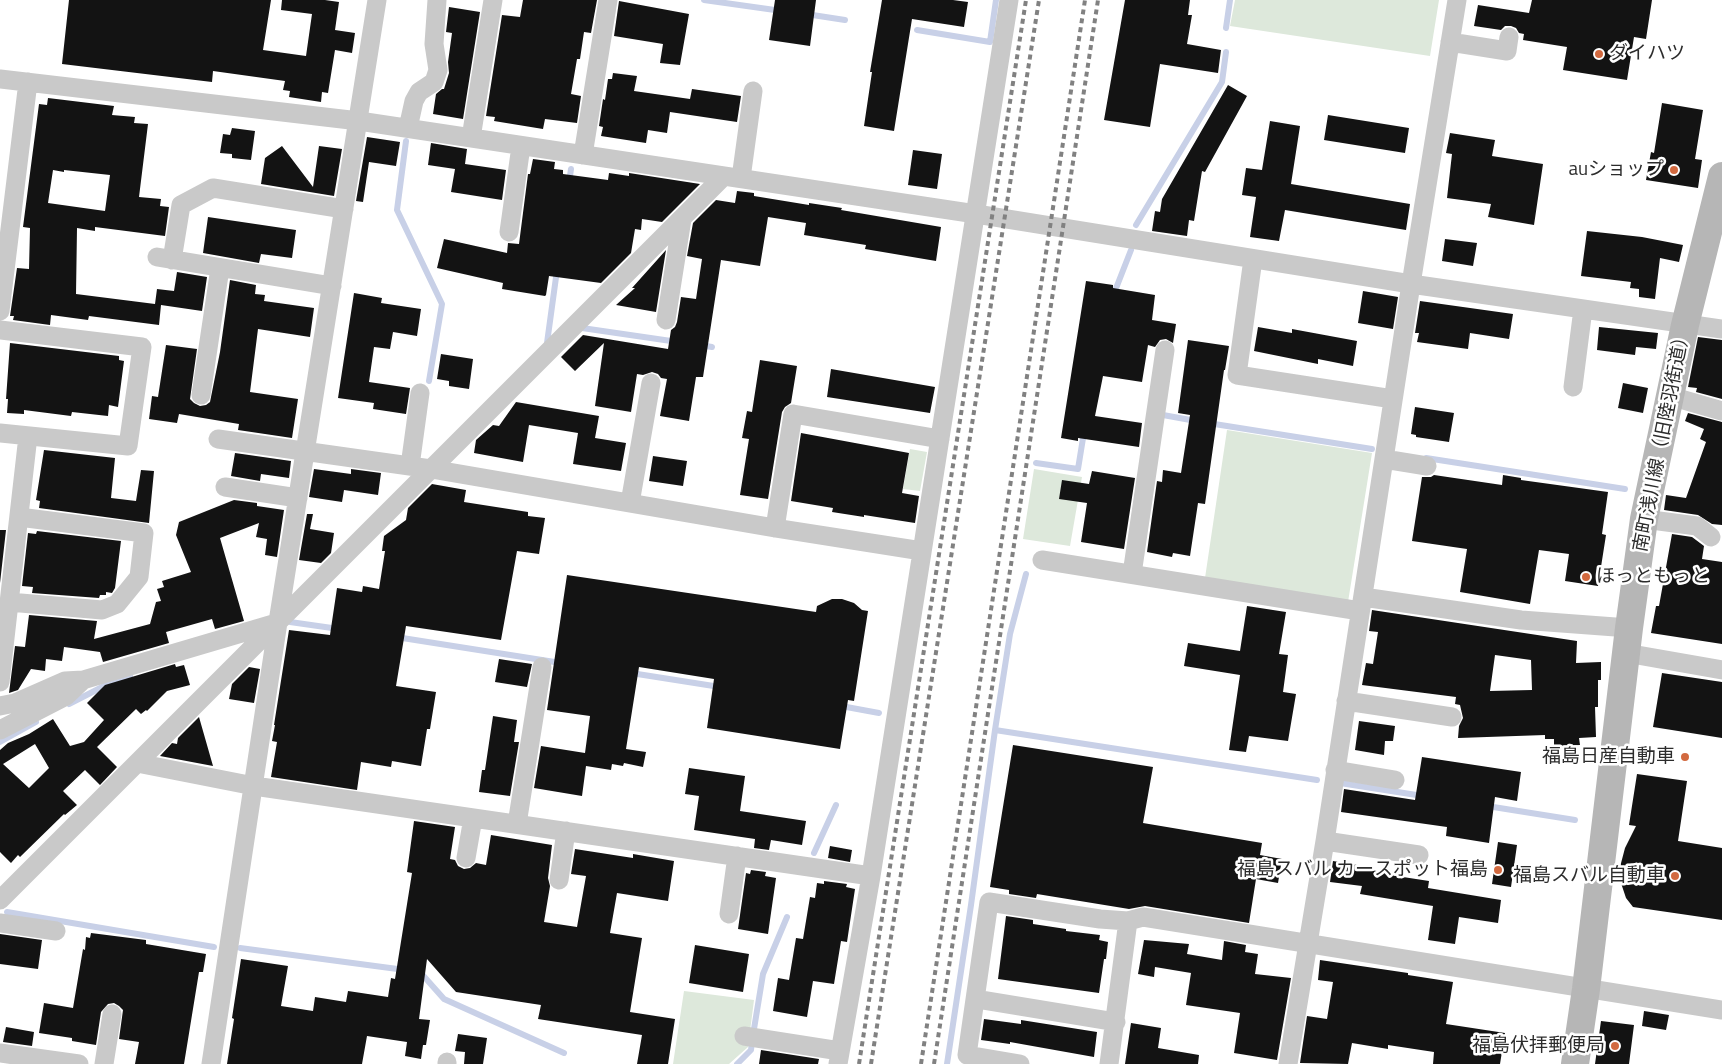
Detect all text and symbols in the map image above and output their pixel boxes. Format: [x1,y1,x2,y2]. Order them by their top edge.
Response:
place label: ダイハツ [1609,43,1685,65]
marker: ダイハツ [1593,48,1605,60]
place label: auショップ [1568,159,1664,181]
marker: auショップ [1668,164,1680,176]
street label: 南町浅川線（旧陸羽街道） [1630,326,1696,554]
place label: ほっともっと [1596,566,1710,588]
marker: ほっともっと [1580,571,1592,583]
place label: 福島日産自動車 [1542,746,1675,768]
marker: 福島日産自動車 [1679,751,1691,763]
place label: 福島スバル カースポット福島 [1237,859,1488,881]
marker: 福島スバル カースポット福島 [1492,864,1504,876]
place label: 福島スバル自動車 [1513,865,1665,887]
marker: 福島スバル自動車 [1669,870,1681,882]
place label: 福島伏拝郵便局 [1472,1035,1605,1057]
marker: 福島伏拝郵便局 [1609,1040,1621,1052]

